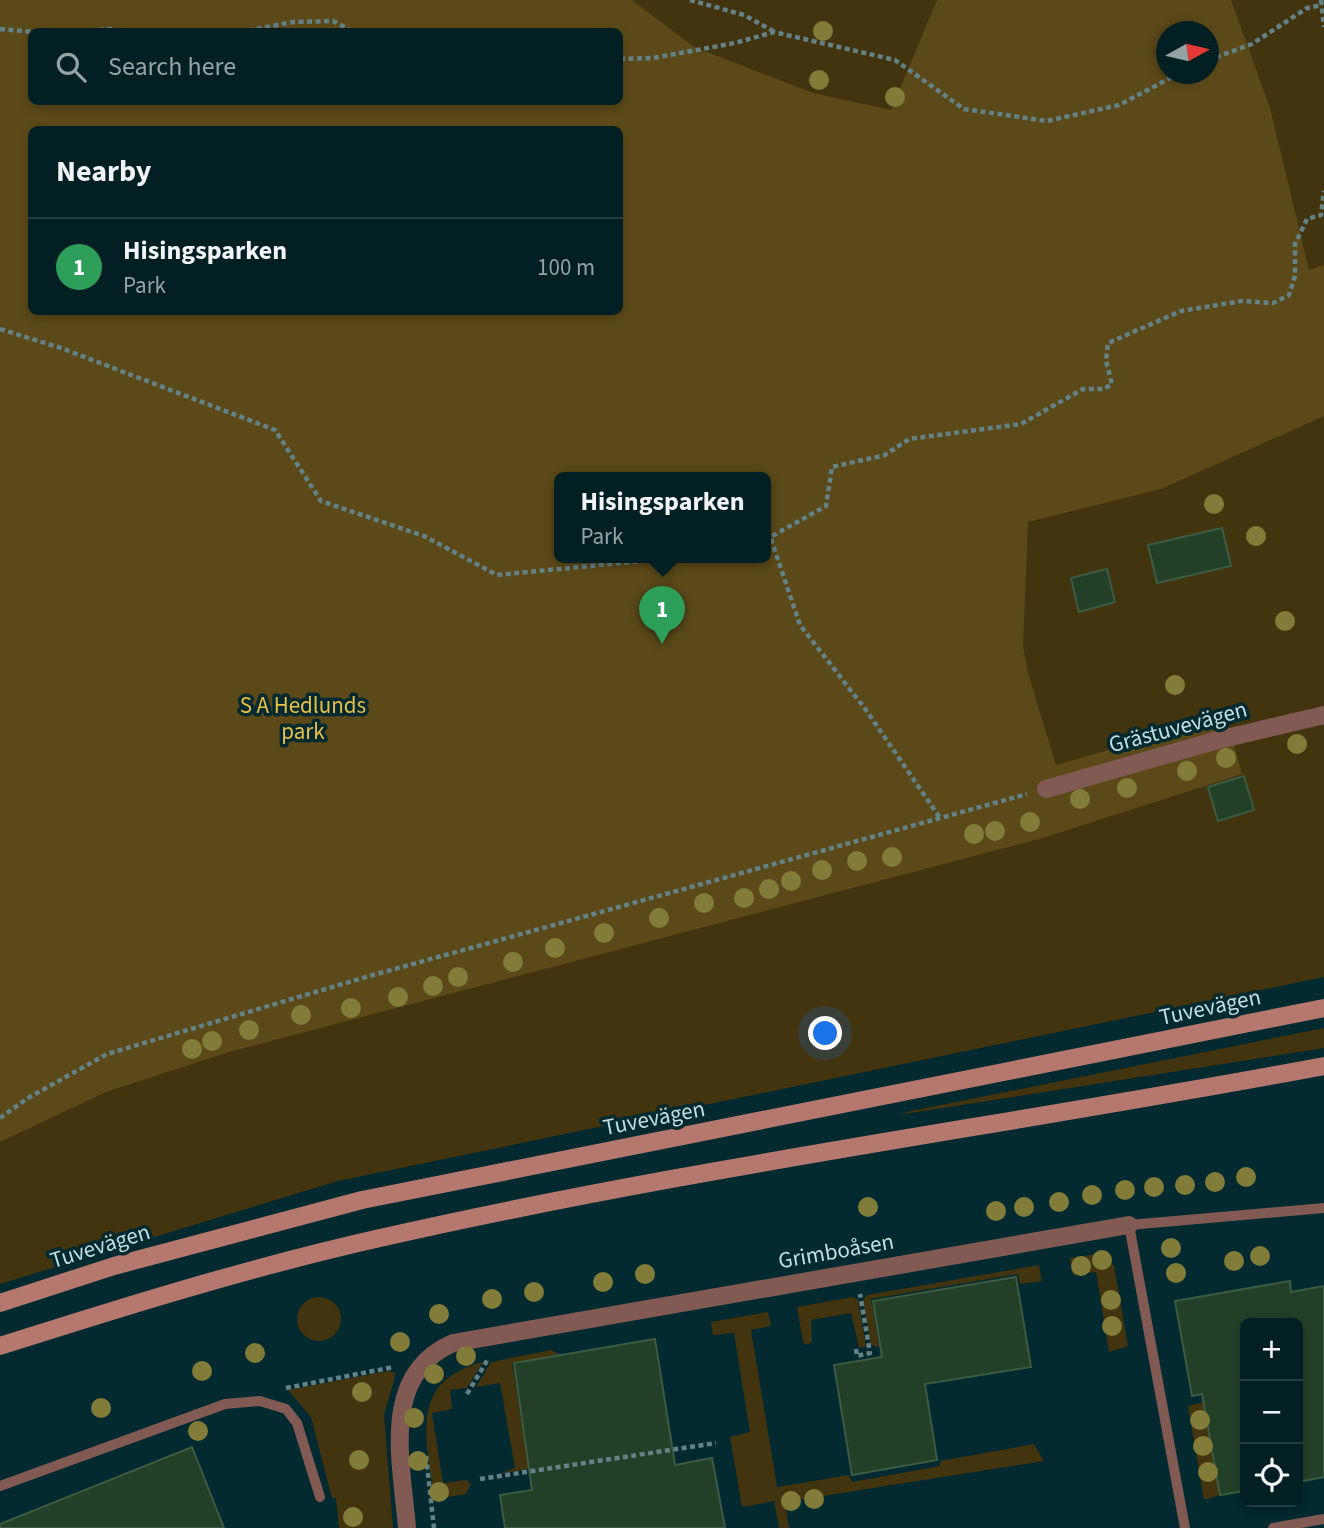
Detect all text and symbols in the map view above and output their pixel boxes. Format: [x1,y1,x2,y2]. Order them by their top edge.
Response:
north arrow [1156,21,1219,84]
search box [28,28,623,105]
icon: search [52,48,90,86]
text: Search here [108,48,236,85]
text: Nearby [56,150,151,193]
text: Hisingsparken [123,232,287,269]
text: 1 [73,251,85,284]
text: 100 m [537,251,595,284]
text: Park [123,269,166,302]
popup [554,472,771,563]
text: Hisingsparken [580,483,745,520]
text: Park [580,520,623,553]
pin: 1 [639,586,685,644]
park label: S A Hedlunds park [240,689,366,748]
street label: Grästuvevägen [1105,693,1251,761]
street label: Tuvevägen [1156,980,1264,1034]
your location [808,1016,842,1050]
street label: Tuvevägen [600,1092,708,1144]
street label: Tuvevägen [46,1215,154,1277]
street label: Grimboåsen [776,1225,896,1277]
map controls [1240,1318,1303,1507]
button: + [1240,1318,1303,1381]
button: − [1240,1381,1303,1444]
button: locate [1240,1444,1303,1507]

